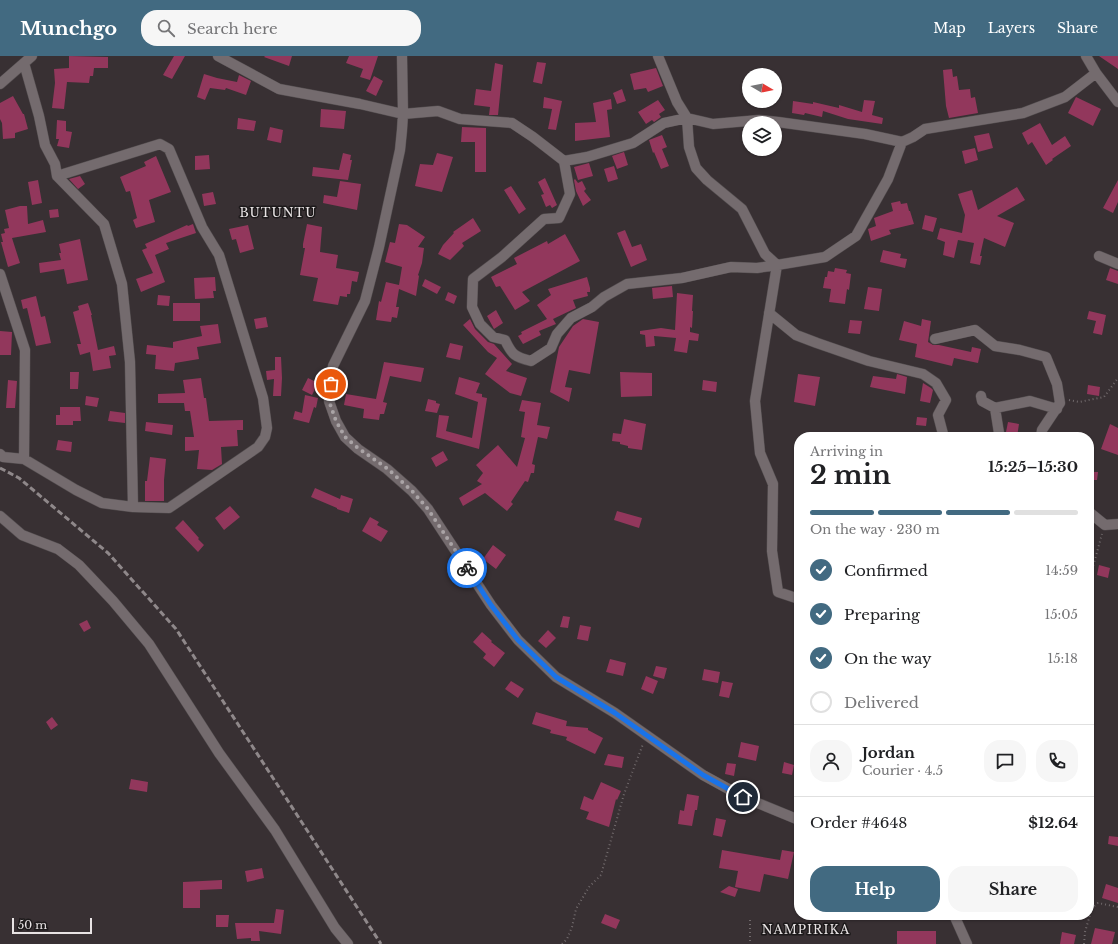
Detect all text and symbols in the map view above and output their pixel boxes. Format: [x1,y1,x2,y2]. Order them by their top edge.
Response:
search box [141,10,421,46]
text: Munchgo [20,17,117,40]
icon: search [155,17,177,39]
text: Search here [187,19,278,38]
text: Map [933,19,966,37]
text: Layers [988,19,1035,37]
text: Share [1057,19,1098,37]
north arrow [742,68,782,108]
map controls [742,68,782,156]
button: layers [742,116,782,156]
district label: BUTUNTU [239,205,317,220]
pin [314,367,348,401]
icon: bag [320,373,342,395]
text: Arriving in [810,443,883,460]
text: 15:25–15:30 [988,457,1078,476]
text: 2 min [810,459,891,491]
text: On the way · 230 m [810,521,940,538]
courier [447,548,487,588]
icon: bike [456,557,478,579]
icon: check [810,559,832,581]
text: Confirmed [844,561,928,580]
text: 14:59 [1045,562,1078,579]
icon: check [810,603,832,625]
text: Preparing [844,605,920,624]
text: 15:05 [1044,606,1078,623]
icon: check [810,647,832,669]
text: On the way [844,649,932,668]
text: 15:18 [1047,650,1078,667]
text: Delivered [844,693,919,712]
button: person [810,740,852,782]
button: chat [984,740,1026,782]
button: phone [1036,740,1078,782]
text: Jordan [862,743,915,762]
text: Courier · 4.5 [862,762,943,779]
pin [726,780,760,814]
icon: home [732,786,754,808]
text: Order #4648 [810,813,907,832]
text: $12.64 [1028,813,1078,832]
button: Help [810,866,940,912]
button: Share [948,866,1078,912]
scale bar [12,916,92,935]
text: 50 m [18,918,47,932]
district label: NAMPIRIKA [762,922,850,937]

